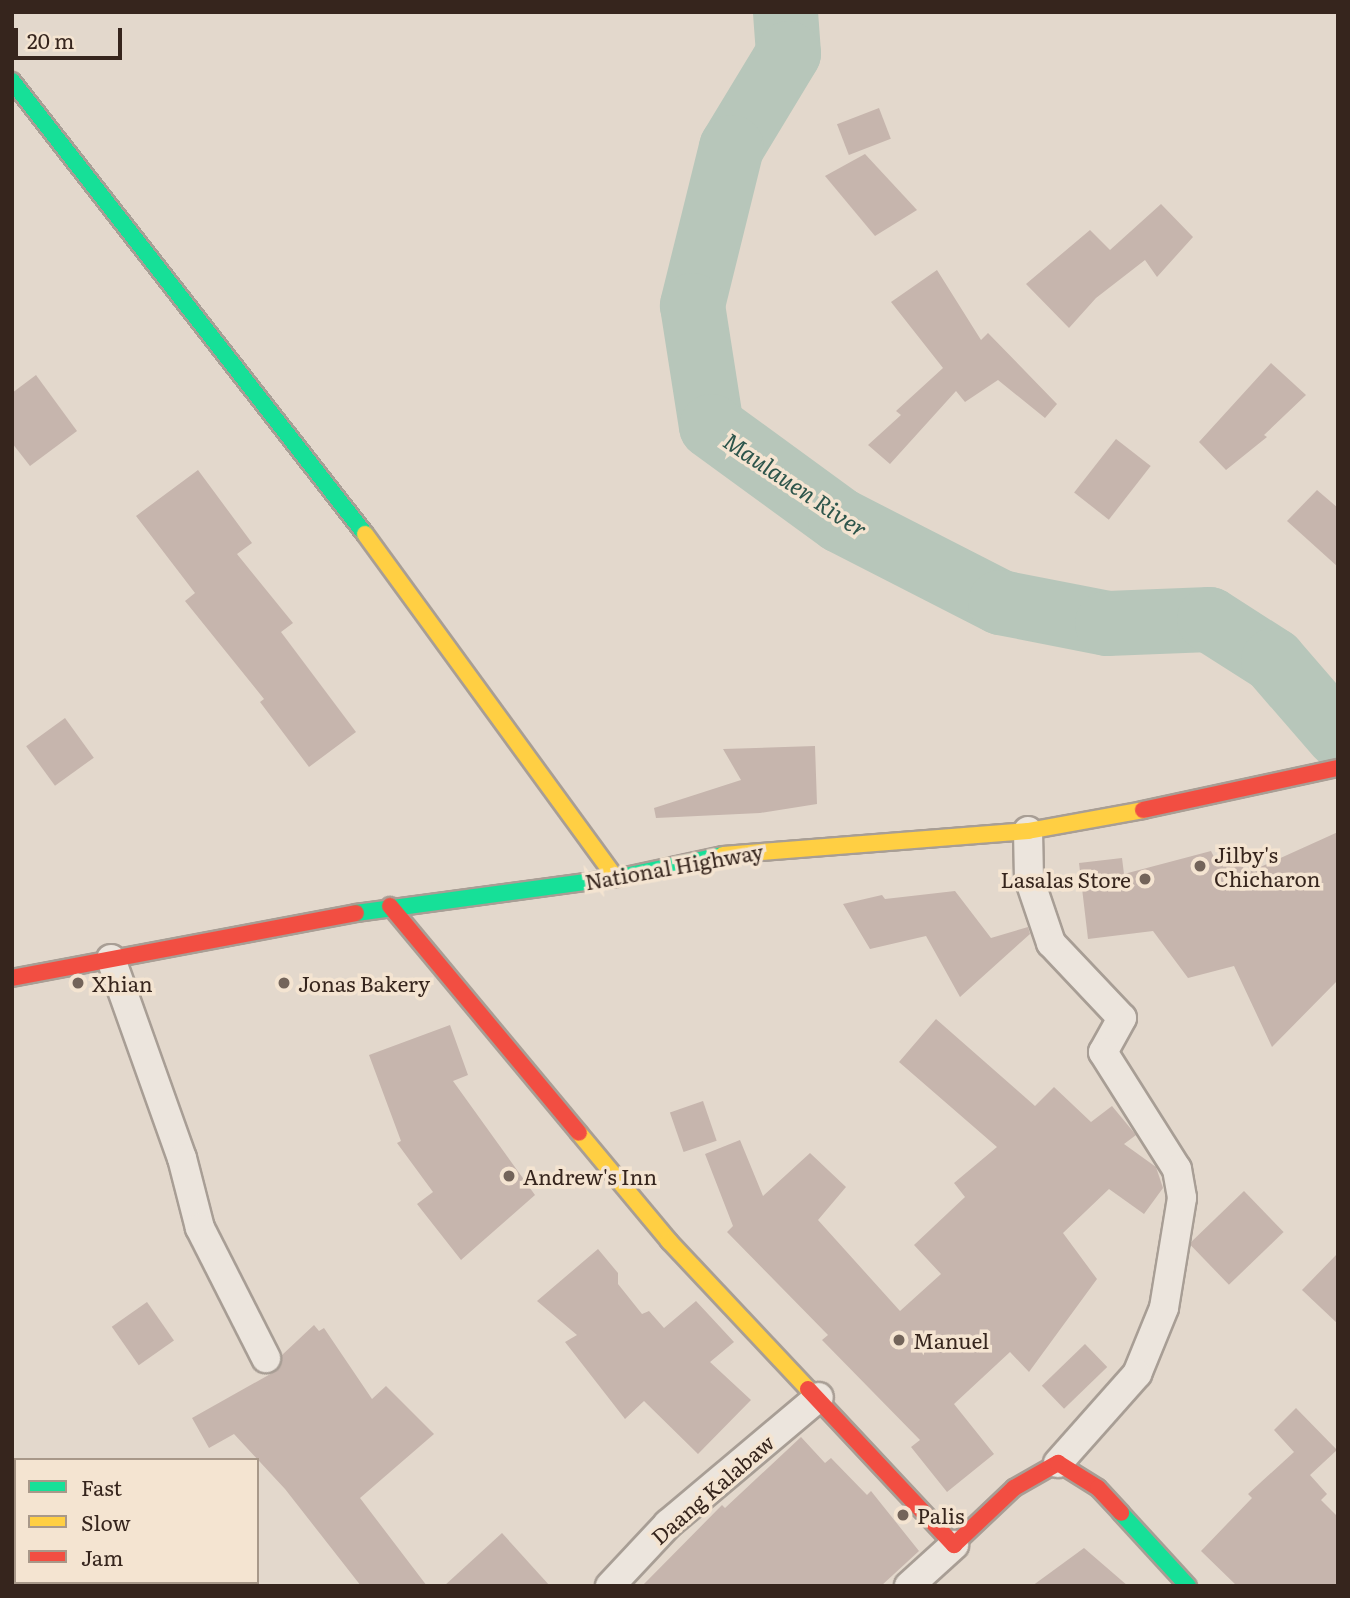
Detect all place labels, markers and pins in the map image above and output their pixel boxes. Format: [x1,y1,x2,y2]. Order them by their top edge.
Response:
place label: Jilby's Chicharon [1214,841,1320,891]
marker: Jilby's Chicharon [1192,858,1208,874]
place label: Lasalas Store [1000,866,1131,892]
marker: Lasalas Store [1137,871,1153,887]
place label: Xhian [92,970,153,996]
place label: Jonas Bakery [298,970,430,996]
marker: Xhian [70,975,86,991]
marker: Jonas Bakery [276,975,292,991]
place label: Andrew's Inn [523,1163,657,1189]
marker: Andrew's Inn [501,1168,517,1184]
place label: Manuel [913,1327,989,1353]
marker: Manuel [891,1332,907,1348]
place label: Palis [917,1502,964,1528]
marker: Palis [895,1507,911,1523]

